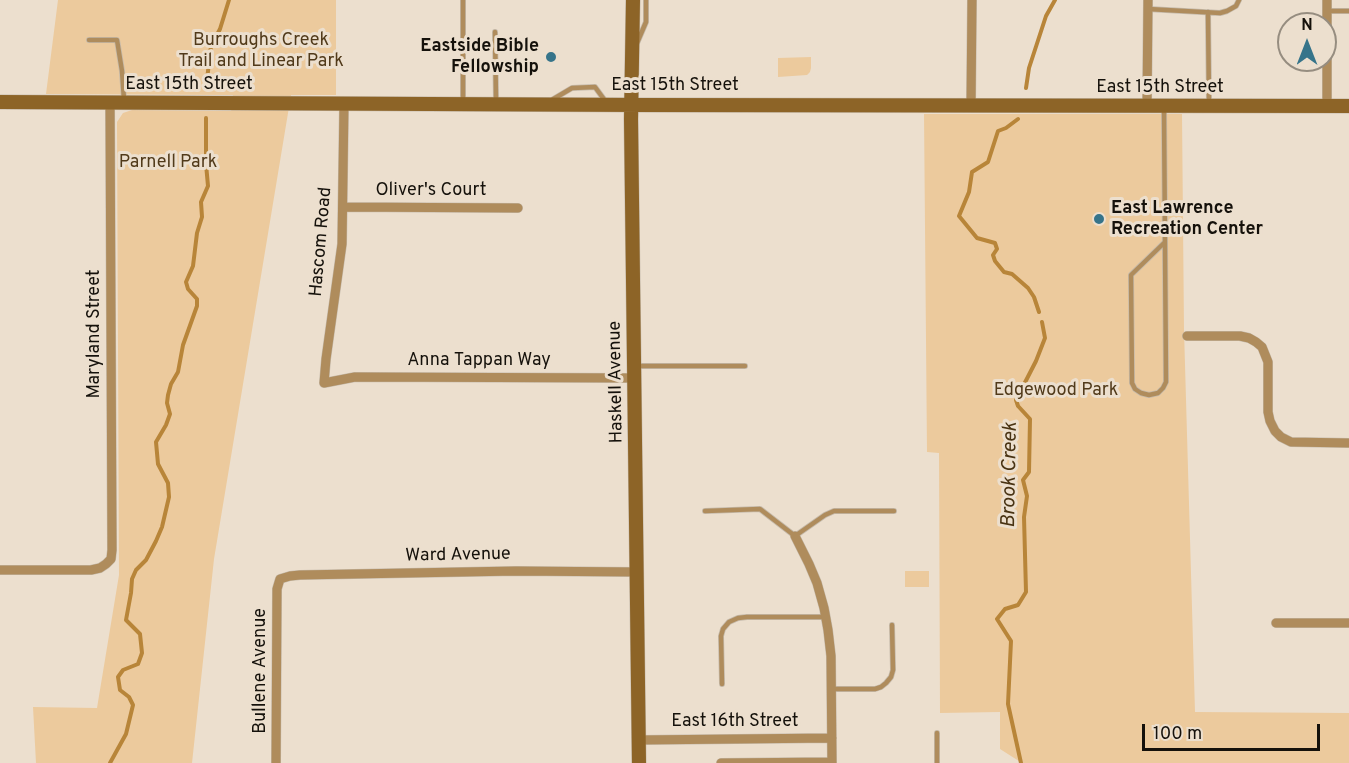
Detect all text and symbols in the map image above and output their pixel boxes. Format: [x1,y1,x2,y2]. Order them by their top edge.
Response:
north arrow [1277,12,1337,72]
text: N [1301,16,1313,36]
park label: Burroughs Creek Trail and Linear Park [178,30,344,72]
place label: Eastside Bible Fellowship [420,36,539,78]
marker: Eastside Bible Fellowship [544,50,558,64]
street label: East 15th Street [125,74,253,96]
street label: East 15th Street [611,75,739,97]
street label: East 15th Street [1096,77,1224,99]
park label: Parnell Park [119,152,217,174]
street label: Oliver's Court [375,180,487,202]
street label: Hascom Road [306,186,338,298]
place label: East Lawrence Recreation Center [1111,198,1263,240]
marker: East Lawrence Recreation Center [1092,212,1106,226]
street label: Maryland Street [84,269,106,399]
street label: Haskell Avenue [605,321,629,443]
street label: Anna Tappan Way [407,350,551,372]
park label: Edgewood Park [994,380,1118,402]
water label: Brook Creek [998,422,1024,528]
street label: Ward Avenue [405,544,511,568]
street label: Bullene Avenue [250,608,272,734]
street label: East 16th Street [671,711,799,733]
scale bar [1145,712,1324,750]
text: 100 m [1153,723,1202,746]

